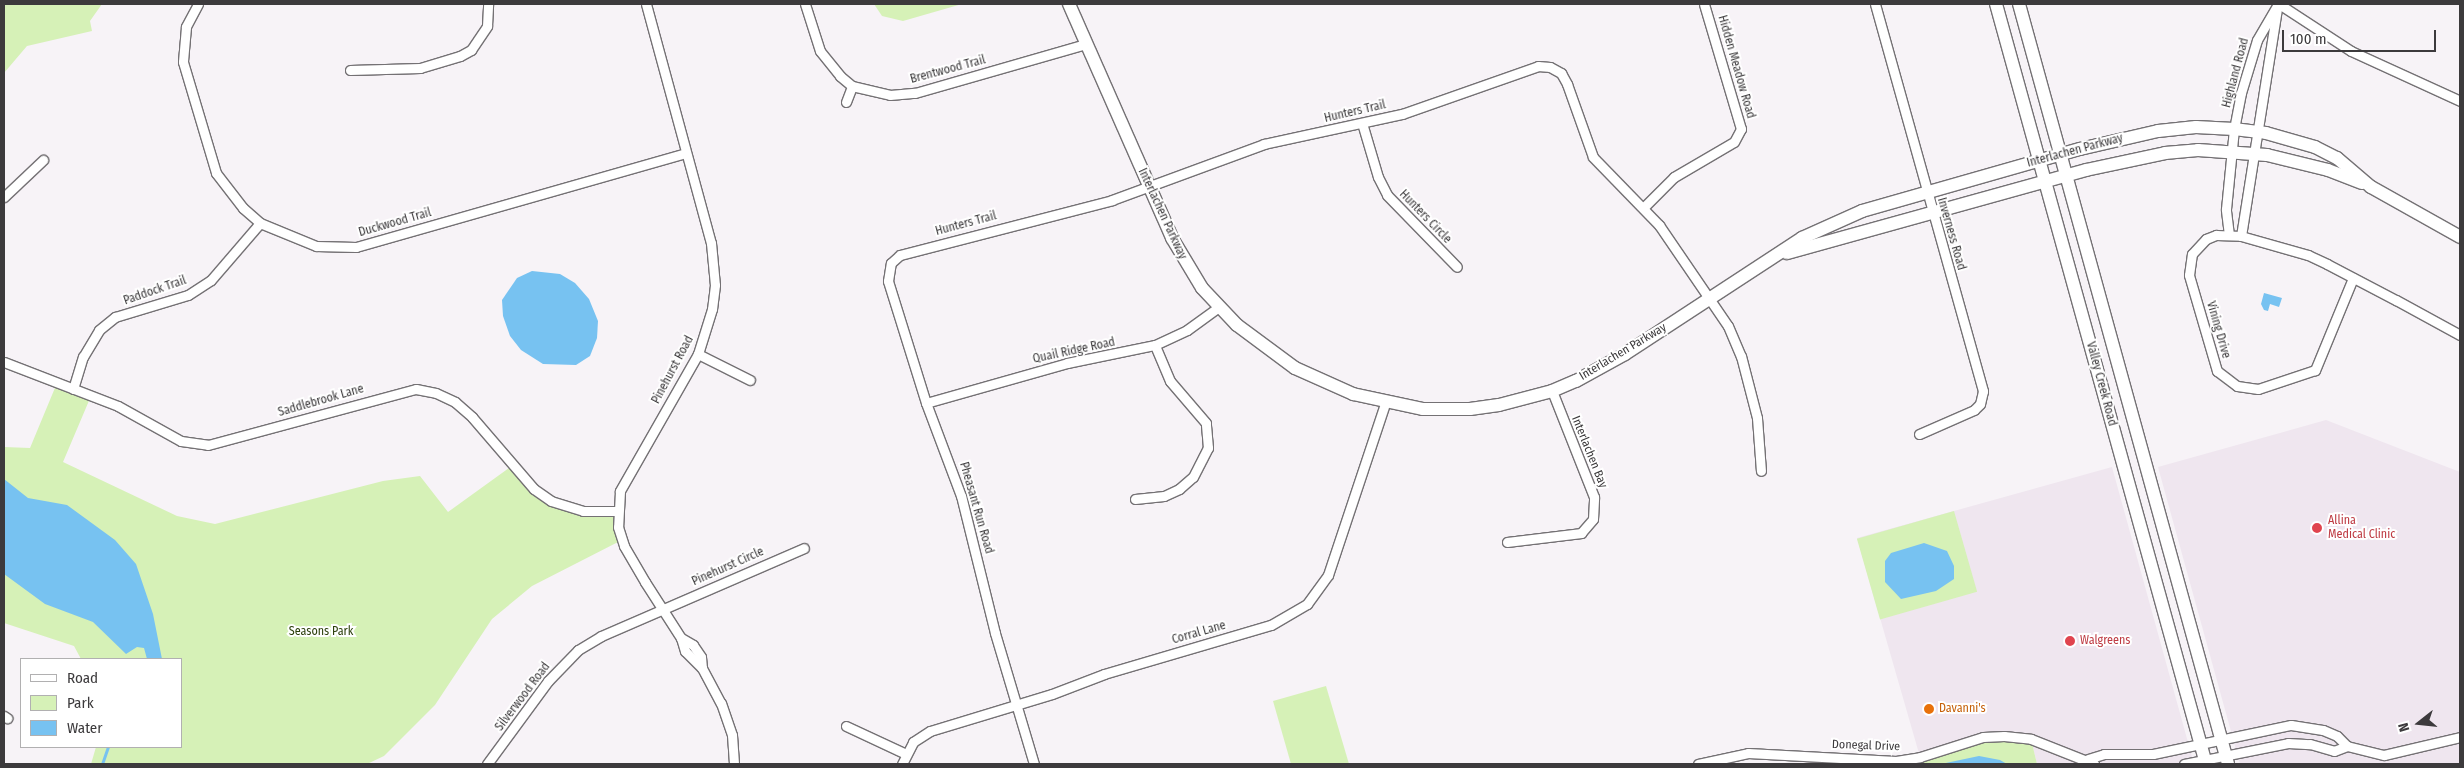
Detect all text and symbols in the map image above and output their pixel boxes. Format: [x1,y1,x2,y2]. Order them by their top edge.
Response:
street label: Hidden Meadow Road [1714,14,1758,120]
scale bar [2284,20,2438,52]
text: 100 m [2290,30,2327,48]
street label: Highland Road [2220,37,2252,109]
street label: Brentwood Trail [909,53,987,87]
street label: Hunters Trail [1323,98,1387,126]
street label: Interlachen Parkway [2025,131,2125,171]
street label: Interlachen Parkway [1135,166,1189,262]
street label: Hunters Circle [1396,187,1454,247]
street label: Inverness Road [1934,196,1968,272]
street label: Duckwood Trail [357,206,433,240]
street label: Hunters Trail [934,209,998,239]
street label: Paddock Trail [122,274,188,308]
street label: Vining Drive [2203,300,2233,360]
street label: Interlachen Parkway [1577,320,1669,384]
street label: Pinehurst Road [649,334,697,406]
street label: Quail Ridge Road [1032,335,1116,367]
street label: Valley Creek Road [2083,340,2119,428]
street label: Saddlebrook Lane [277,382,365,420]
street label: Interlachen Bay [1568,414,1610,490]
street label: Pheasant Run Road [956,460,996,556]
place label: Allina Medical Clinic [2328,514,2395,542]
marker: Allina Medical Clinic [2310,521,2324,535]
street label: Pinehurst Circle [690,545,766,589]
street label: Corral Lane [1170,618,1228,648]
park label: Seasons Park [289,625,353,639]
place label: Walgreens [2080,634,2130,648]
marker: Walgreens [2064,635,2076,647]
legend [20,658,182,748]
street label: Silverwood Road [493,660,553,734]
text: Road [67,669,98,687]
text: Park [67,694,94,712]
north arrow [2394,698,2444,748]
place label: Davanni's [1939,702,1986,716]
marker: Davanni's [1923,703,1935,715]
text: Water [67,719,102,737]
text: N [2395,721,2413,734]
street label: Donegal Drive [1832,738,1900,754]

